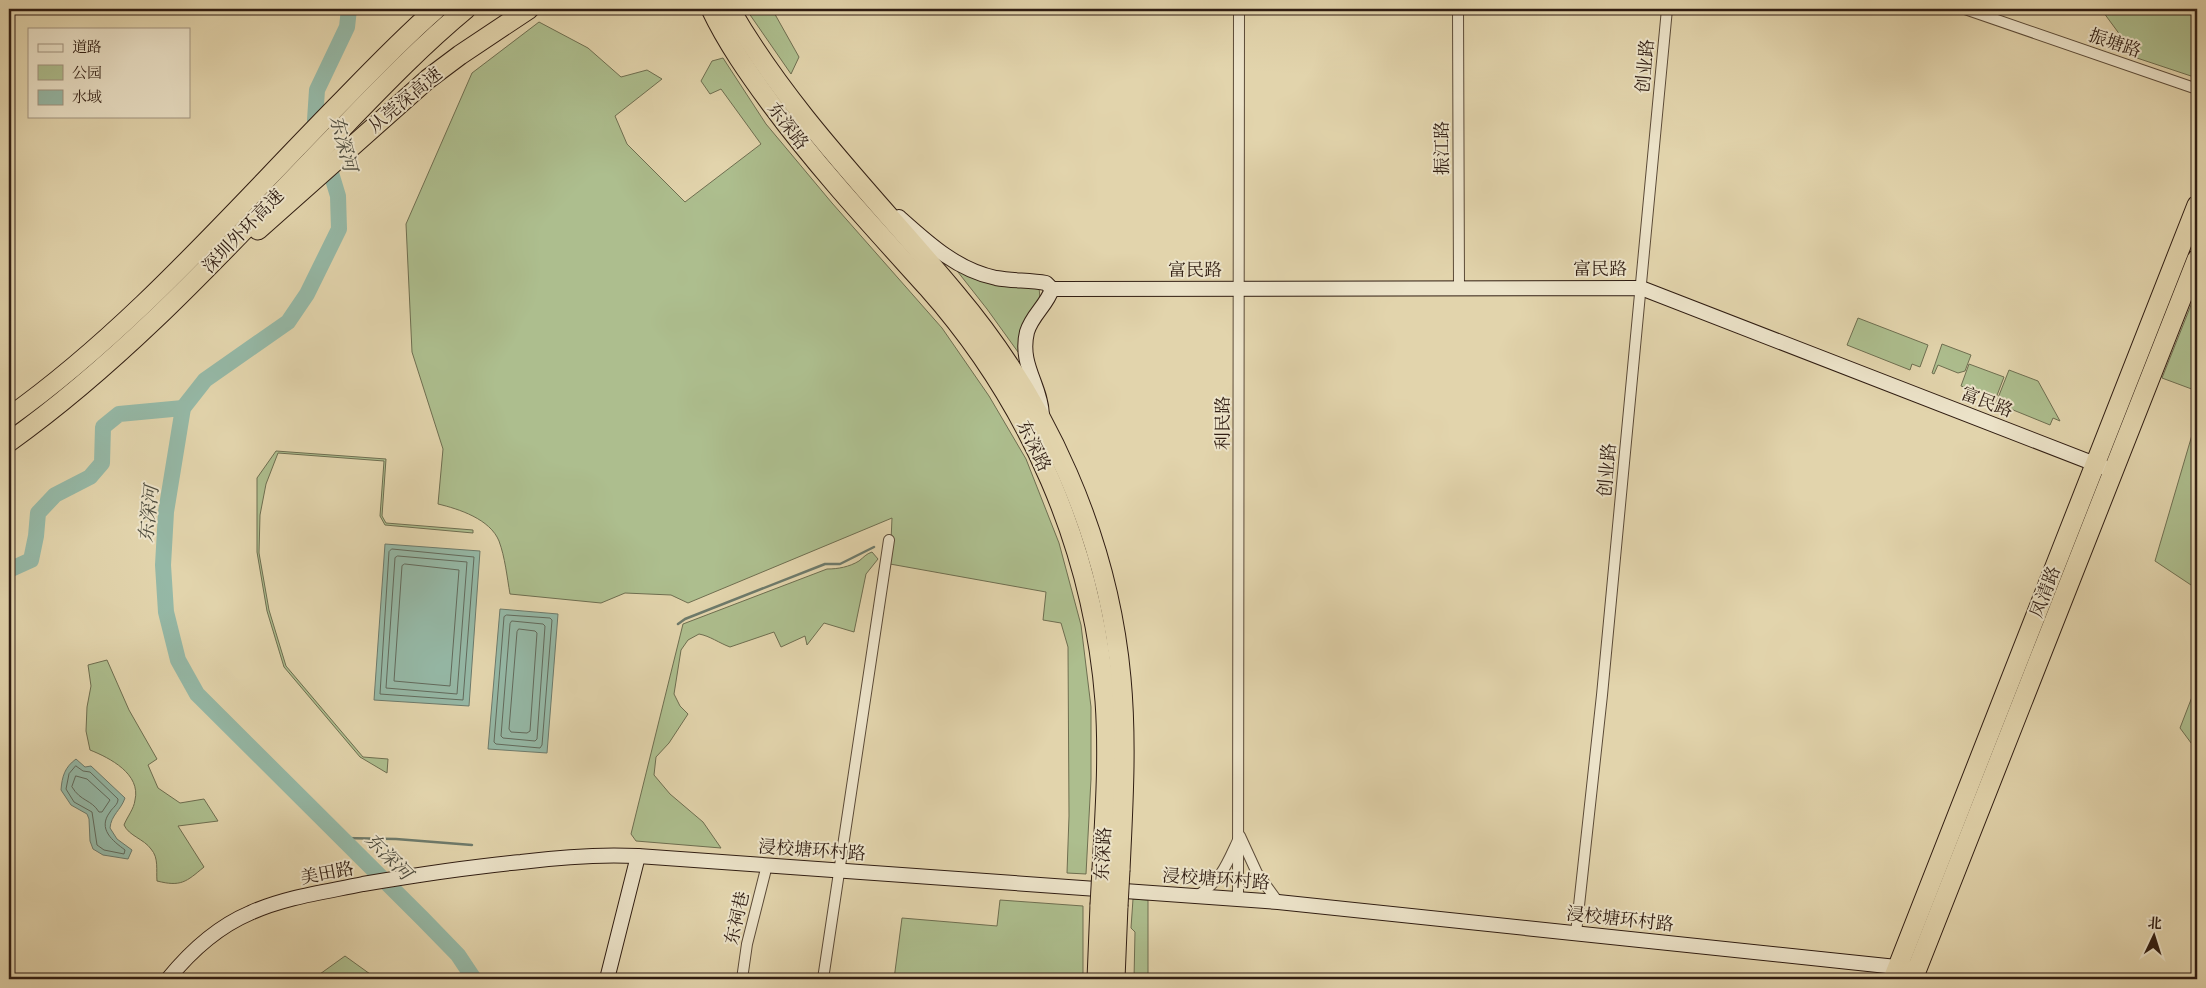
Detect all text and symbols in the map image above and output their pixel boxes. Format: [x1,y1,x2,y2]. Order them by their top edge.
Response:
street label: 振塘路 [2086,24,2144,63]
legend [28,28,190,118]
text: 道路 [72,38,102,57]
street label: 创业路 [1632,38,1659,94]
street label: 从莞深高速 [363,63,447,138]
text: 公园 [72,64,102,83]
text: 水域 [72,88,102,107]
street label: 东深路 [762,98,813,155]
water label: 东深河 [324,113,363,177]
street label: 振江路 [1431,121,1454,175]
street label: 深圳外环高速 [198,185,289,278]
street label: 富民路 [1573,258,1627,281]
street label: 富民路 [1168,259,1222,282]
street label: 富民路 [1957,382,2016,423]
street label: 利民路 [1212,396,1235,450]
street label: 东深路 [1011,417,1056,476]
street label: 创业路 [1594,442,1621,498]
water label: 东深河 [134,482,164,544]
street label: 凤清路 [2025,563,2066,622]
street label: 东深路 [1091,826,1116,882]
water label: 东深河 [360,828,419,887]
street label: 浸校塘环村路 [757,835,867,866]
street label: 美田路 [298,857,356,890]
street label: 浸校塘环村路 [1161,864,1271,895]
street label: 东祠巷 [720,889,755,947]
street label: 浸校塘环村路 [1565,902,1675,937]
north arrow [2128,910,2178,960]
text: 北 [2147,915,2162,932]

